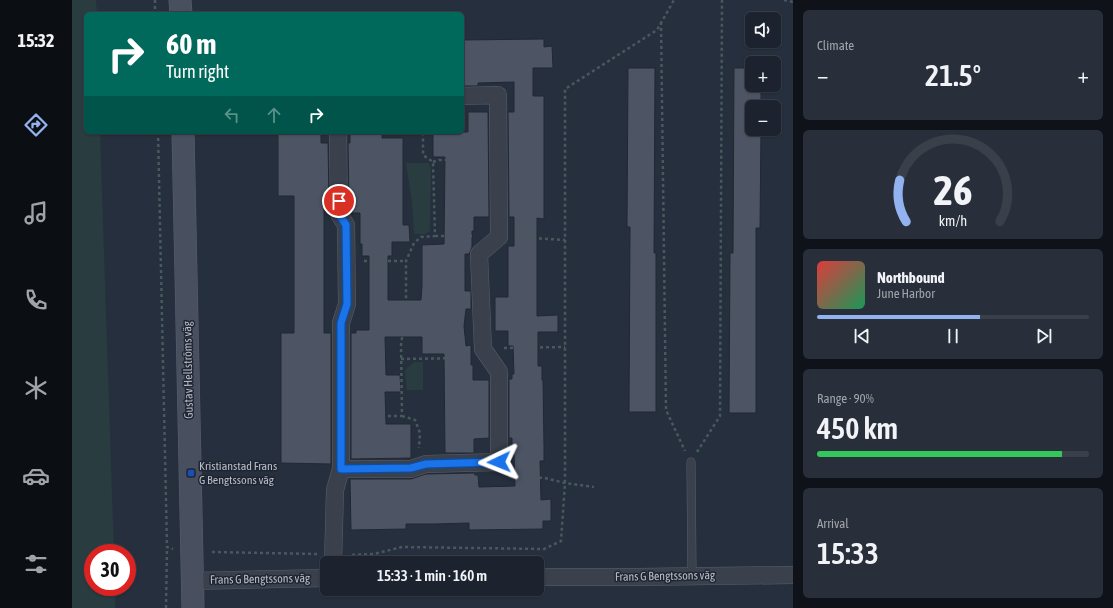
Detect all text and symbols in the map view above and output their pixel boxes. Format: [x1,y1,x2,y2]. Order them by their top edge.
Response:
map controls [745,12,781,136]
button: sound [745,12,781,48]
icon: right [100,28,152,80]
text: 60 m [166,28,216,60]
text: 15:32 [17,30,55,51]
text: Climate [817,38,854,53]
button: + [745,56,781,92]
text: 21.5° [925,58,981,92]
text: Turn right [166,61,229,82]
text: − [817,62,828,88]
text: + [1078,62,1089,88]
button: − [745,100,781,136]
icon: left [221,104,243,126]
icon: ahead [263,104,285,126]
icon: right [305,104,327,126]
icon: directions [22,111,50,139]
text: 26 [933,166,973,214]
pin [322,184,356,218]
icon: arrive [328,190,350,212]
icon: music [22,199,50,227]
text: km/h [939,213,967,229]
text: Northbound [877,269,945,286]
icon: phone [22,286,50,314]
text: June Harbor [877,286,935,301]
street label: Gustav Hellströms väg [180,320,196,419]
icon: previous [851,325,873,347]
icon: pause [942,325,964,347]
icon: next [1033,325,1055,347]
icon: climate [22,374,50,402]
text: Range · 90% [817,391,874,406]
text: 450 km [817,411,898,445]
position arrow [478,441,520,483]
place label: Kristianstad Frans G Bengtssons väg [199,459,277,487]
icon: car [22,462,50,490]
marker: Kristianstad Frans G Bengtssons väg [186,468,196,478]
text: Arrival [817,516,849,531]
text: 15:33 [817,536,879,570]
speed limit sign: 30 [84,544,136,596]
icon: filters [22,550,50,578]
text: 15:33 · 1 min · 160 m [377,567,487,584]
street label: Frans G Bengtssons väg [615,568,716,584]
street label: Frans G Bengtssons väg [210,571,311,587]

